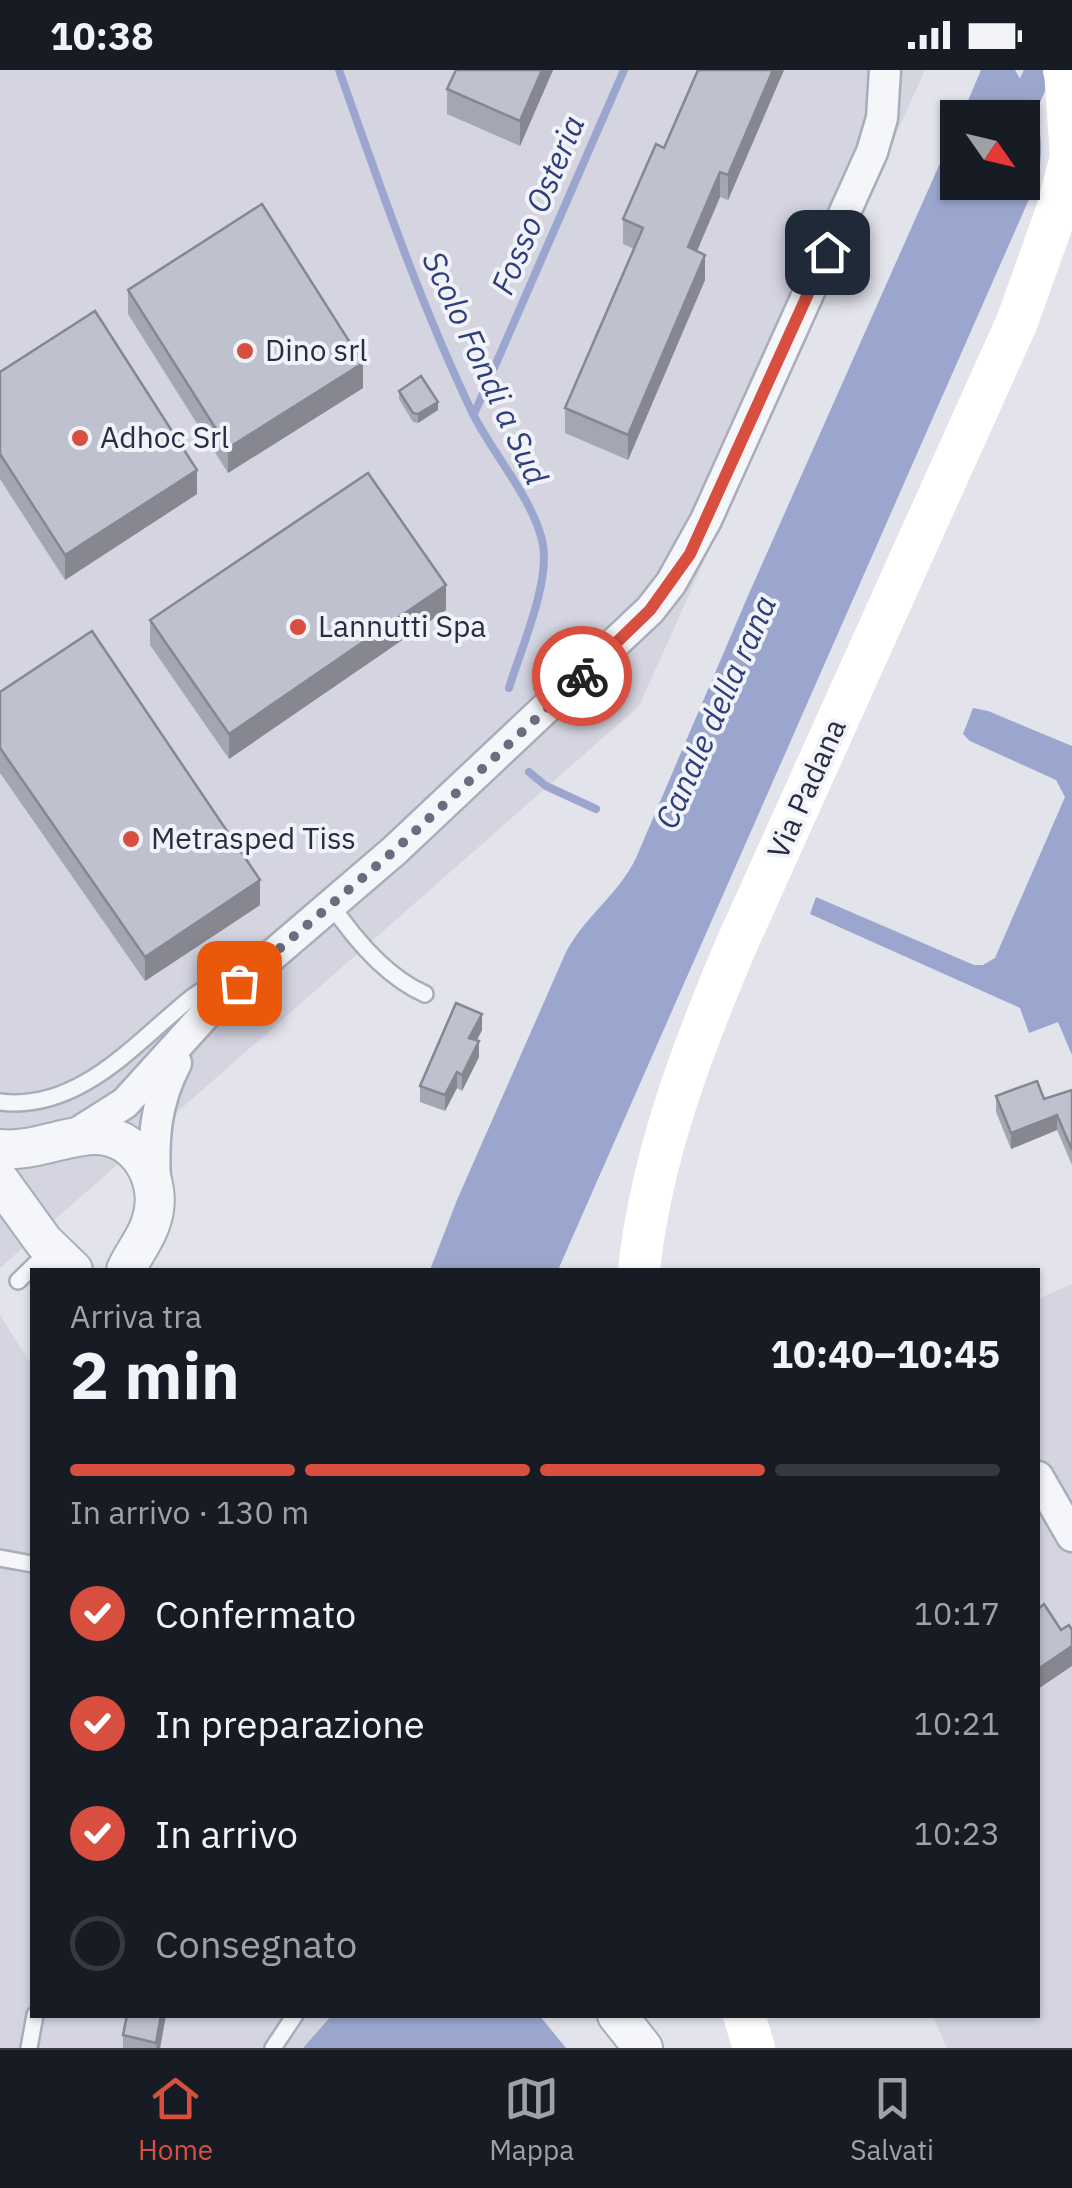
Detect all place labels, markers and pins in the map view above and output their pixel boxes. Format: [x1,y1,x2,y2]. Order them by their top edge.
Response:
pin [785,210,870,295]
place label: Dino srl [265,330,367,369]
marker: Dino srl [234,340,256,362]
place label: Adhoc Srl [100,417,229,456]
marker: Adhoc Srl [69,427,91,449]
place label: Lannutti Spa [318,606,486,645]
marker: Lannutti Spa [287,616,309,638]
place label: Metrasped Tiss [151,818,356,857]
marker: Metrasped Tiss [120,828,142,850]
pin [197,941,282,1026]

